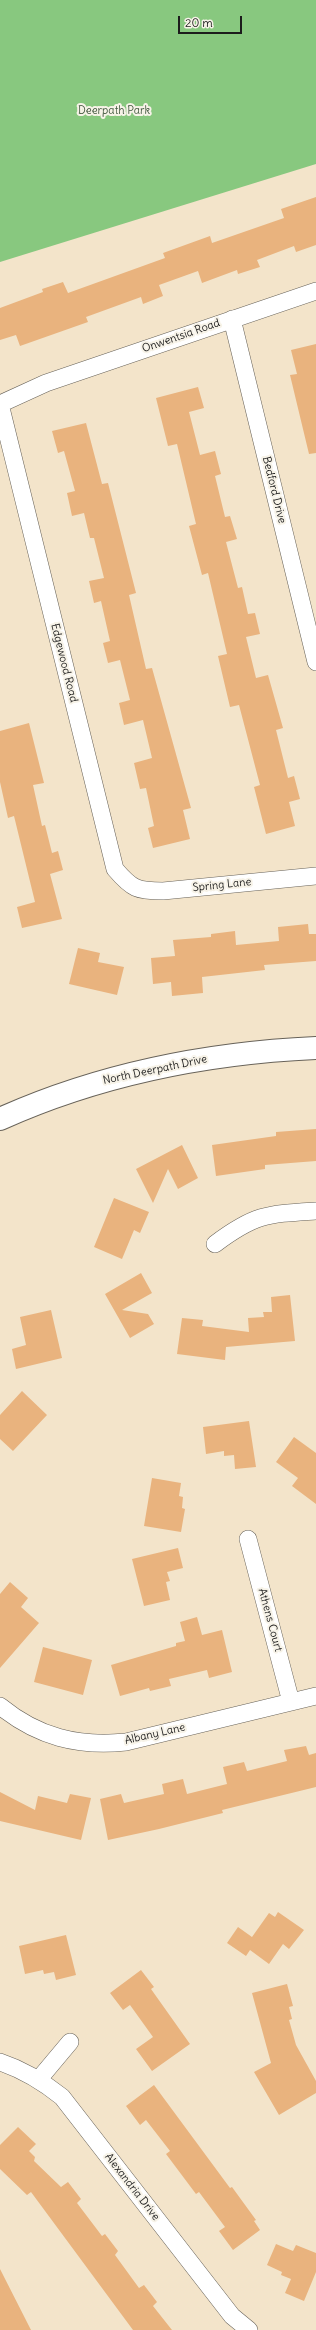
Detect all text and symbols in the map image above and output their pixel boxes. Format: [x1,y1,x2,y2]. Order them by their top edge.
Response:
scale bar [180,8,244,34]
text: 20 m [185,15,213,30]
park label: Deerpath Park [78,104,150,118]
street label: Onwentsia Road [140,316,222,356]
street label: Bedford Drive [259,455,289,525]
street label: Edgewood Road [48,622,80,704]
street label: Spring Lane [192,875,252,895]
street label: North Deerpath Drive [102,1053,208,1087]
street label: Athens Court [255,1587,285,1653]
street label: Albany Lane [124,1721,186,1747]
street label: Alexandria Drive [102,2151,162,2223]

